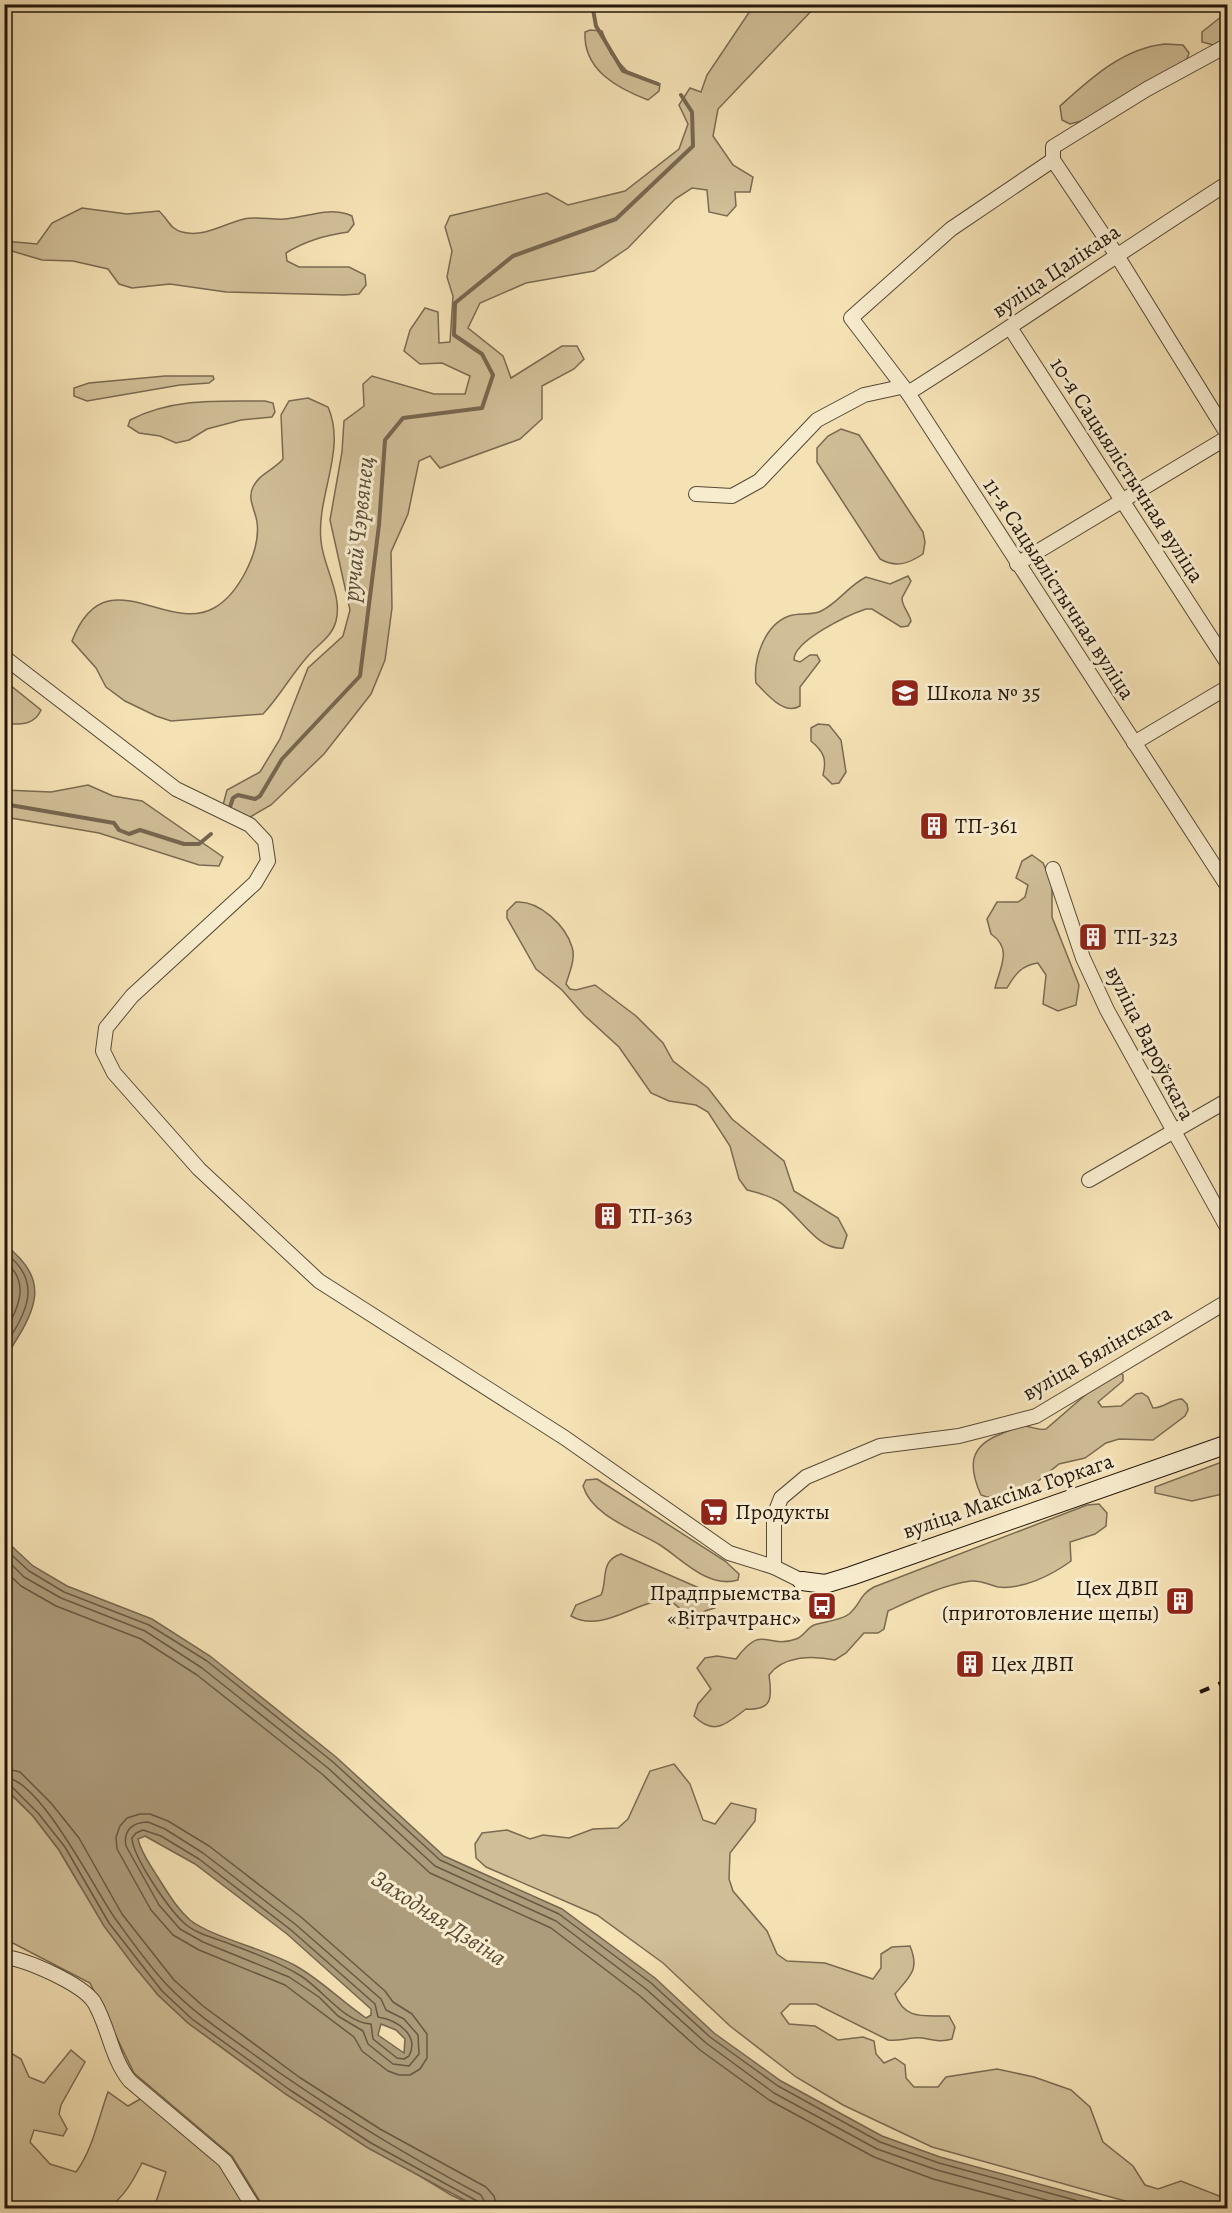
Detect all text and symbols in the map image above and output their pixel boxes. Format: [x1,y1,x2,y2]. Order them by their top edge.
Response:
street label: вуліца Цалікава [986,216,1127,325]
street label: 10-я Сацыялістычная вуліца [1043,351,1212,589]
water label: ручай Чэрвянец [334,455,382,604]
street label: 11-я Сацыялістычная вуліца [976,472,1143,706]
school or university icon: Школа № 35 [889,677,921,709]
place label: Школа № 35 [926,678,1041,708]
building icon: ТП-361 [918,810,950,842]
place label: ТП-361 [955,811,1017,841]
building icon: ТП-323 [1077,921,1109,953]
place label: ТП-323 [1114,922,1178,952]
street label: вуліца Вароўскага [1098,961,1202,1126]
building icon: ТП-363 [592,1200,624,1232]
place label: ТП-363 [629,1201,693,1231]
street label: вуліца Бялінскага [1017,1298,1178,1408]
street label: вуліца Максіма Горкага [899,1446,1118,1546]
supermarket icon: Продукты [698,1496,730,1528]
place label: Продукты [735,1497,830,1527]
place label: Цех ДВП (приготовление щепы) [942,1573,1159,1628]
place label: Прадпрыемства «Вітрачтранс» [649,1578,802,1633]
building icon: Цех ДВП (приготовление щепы) [1164,1585,1196,1617]
bus stop icon: Прадпрыемства «Вітрачтранс» [806,1590,838,1622]
building icon: Цех ДВП [954,1648,986,1680]
place label: Цех ДВП [991,1649,1074,1679]
water label: Заходняя Дзвіна [365,1862,513,1974]

